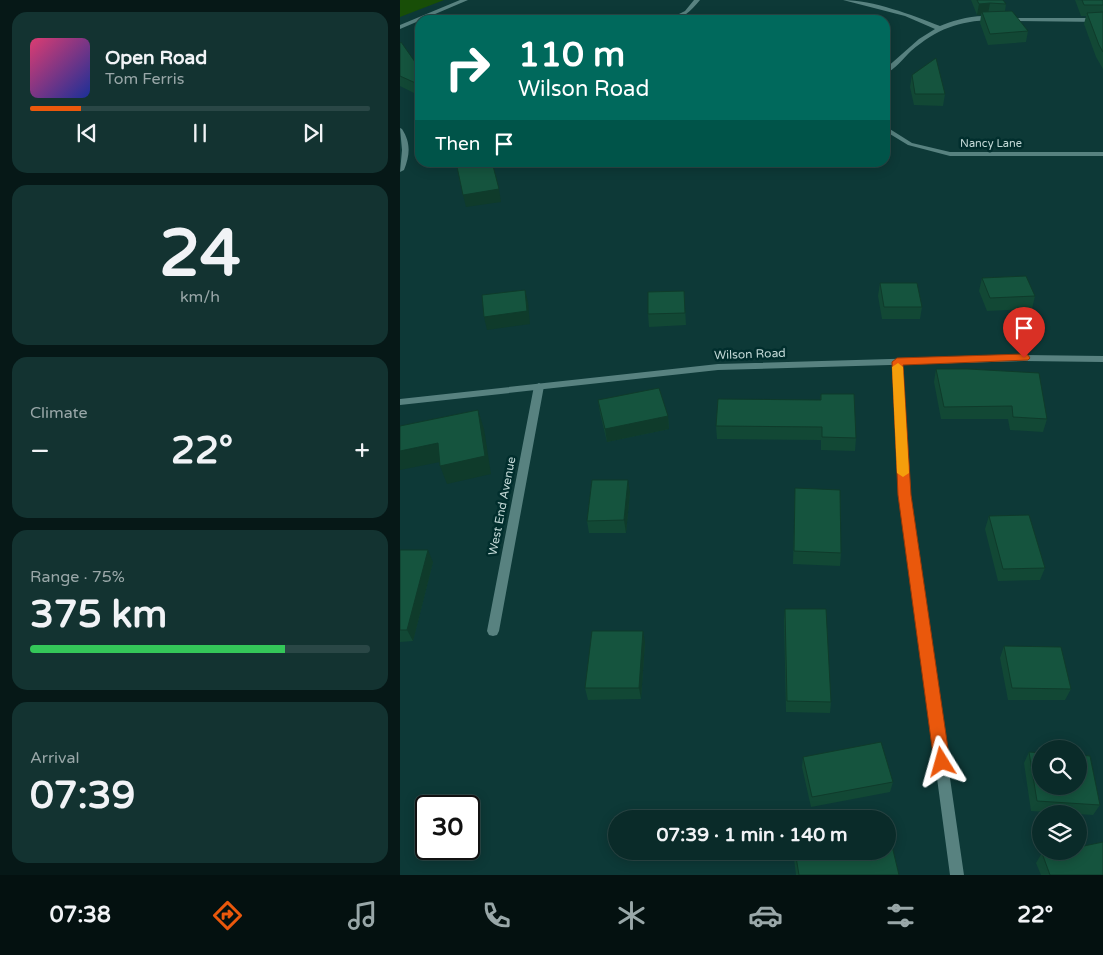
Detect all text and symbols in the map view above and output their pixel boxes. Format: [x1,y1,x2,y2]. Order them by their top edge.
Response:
text: 110 m [518,34,625,76]
icon: right [435,35,500,100]
text: Open Road [105,47,207,69]
text: Tom Ferris [105,69,184,89]
text: Wilson Road [518,76,649,102]
icon: previous [73,119,101,147]
icon: pause [186,119,214,147]
icon: next [299,119,327,147]
icon: arrive [490,130,518,158]
text: Then [435,133,480,155]
street label: Nancy Lane [960,137,1022,150]
text: 24 [159,215,241,294]
text: km/h [180,287,220,307]
pin [1003,307,1045,358]
icon: arrive [1010,314,1038,342]
street label: Wilson Road [714,346,786,362]
text: Climate [30,403,88,423]
text: 22° [171,428,233,474]
text: − [30,434,50,468]
text: + [354,434,370,468]
street label: West End Avenue [486,455,518,557]
text: Range · 75% [30,567,125,587]
text: 375 km [30,592,167,638]
position arrow [915,735,967,787]
map controls [1032,740,1087,860]
button: search [1032,740,1087,795]
text: Arrival [30,748,79,768]
text: 07:39 [30,773,135,819]
speed limit sign: 30 [415,795,480,860]
button: layers [1032,805,1087,860]
text: 07:39 · 1 min · 140 m [656,824,848,846]
icon: directions [210,898,245,933]
icon: music [345,898,380,933]
icon: phone [479,898,514,933]
icon: climate [614,898,649,933]
icon: car [748,898,783,933]
icon: filters [883,898,918,933]
text: 07:38 [50,902,111,928]
text: 22° [1017,902,1053,928]

